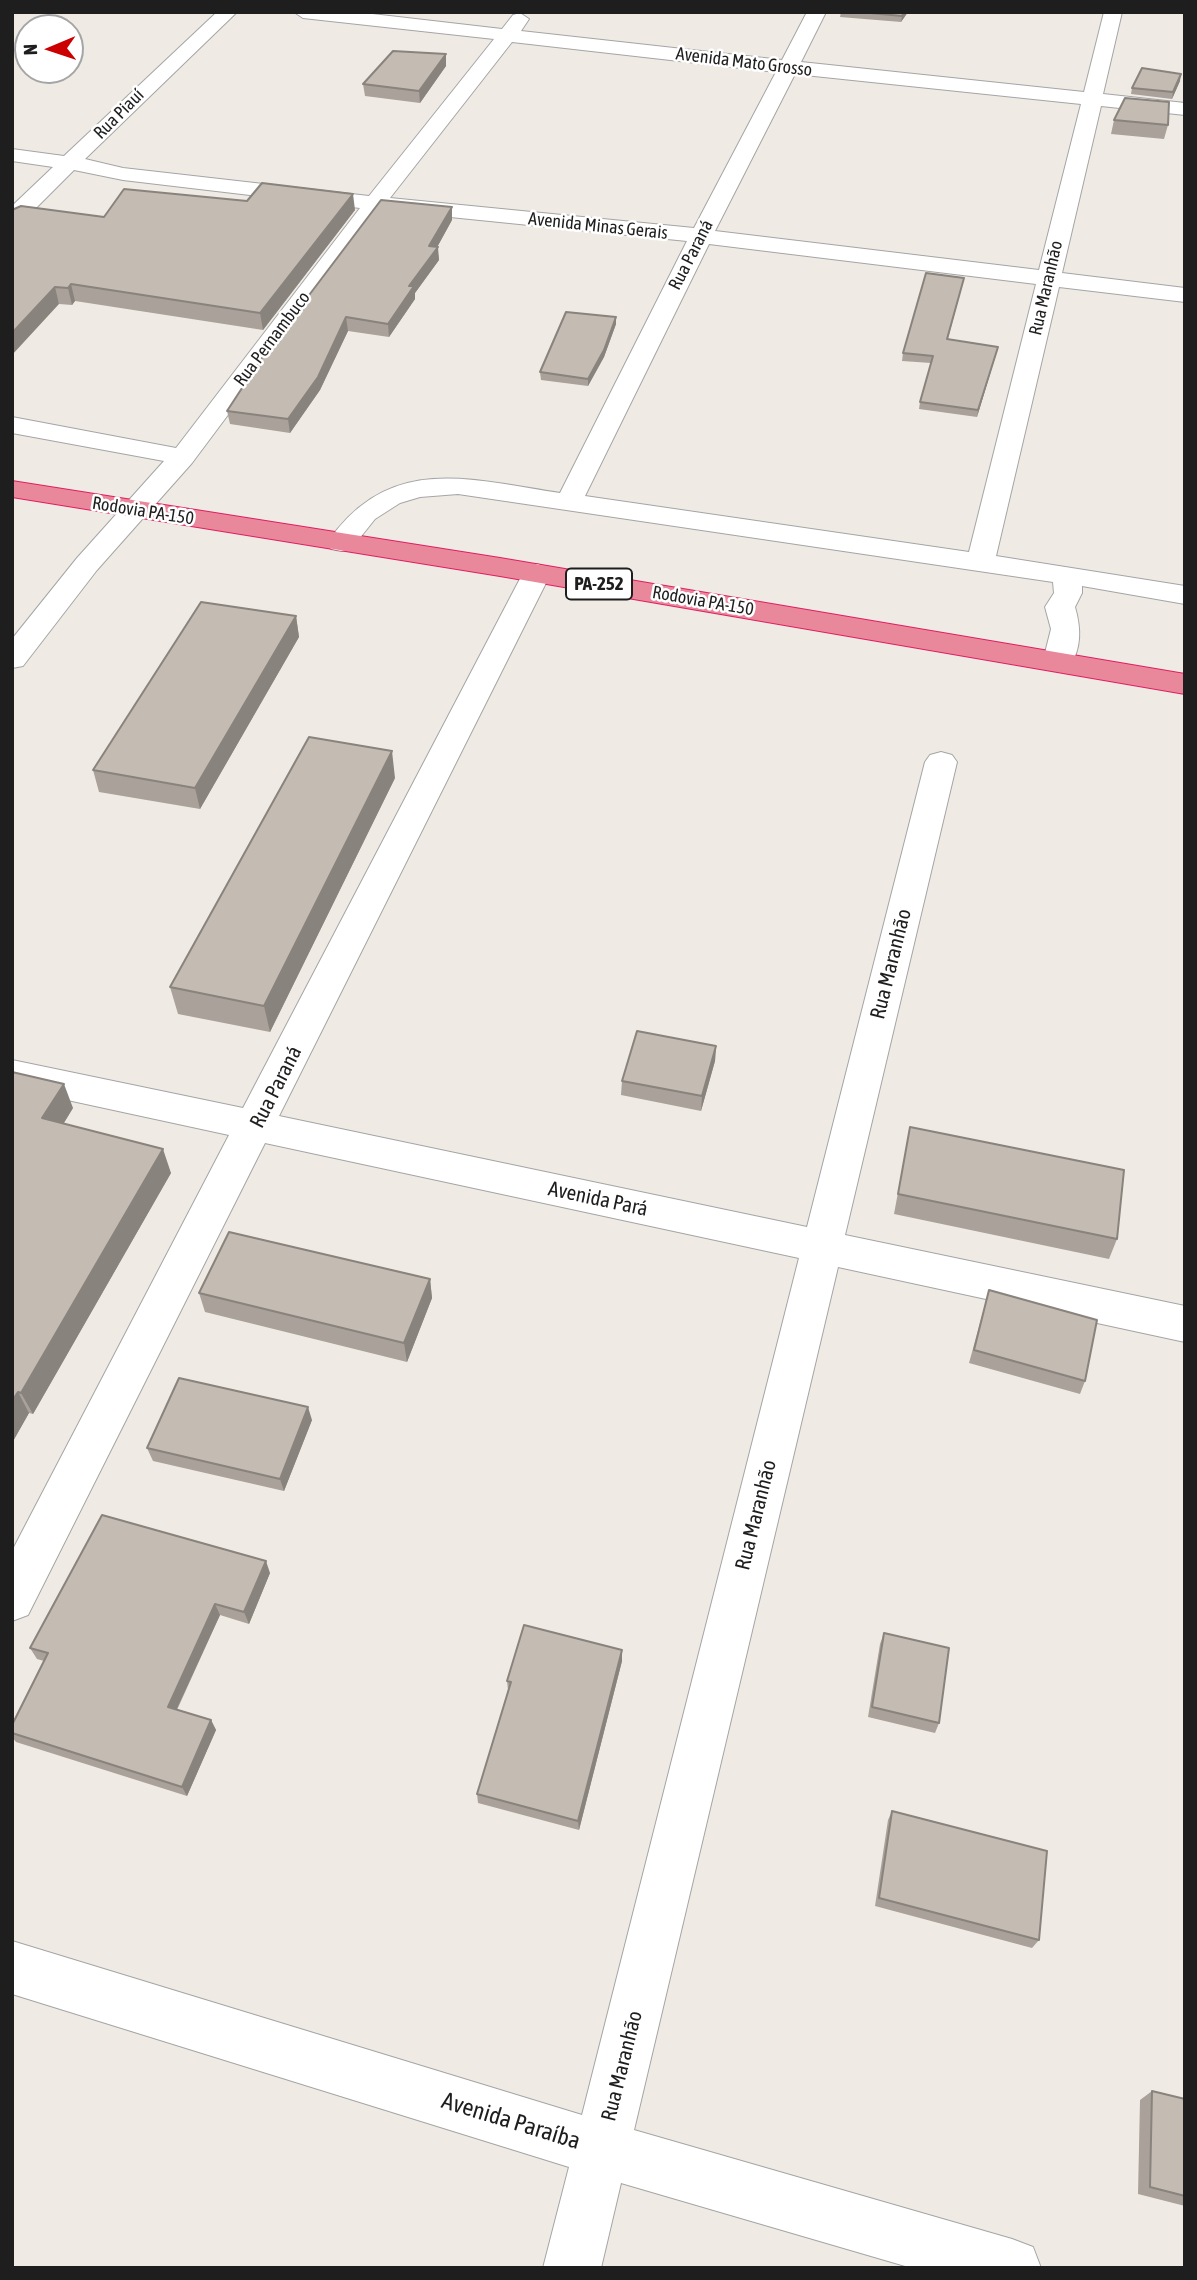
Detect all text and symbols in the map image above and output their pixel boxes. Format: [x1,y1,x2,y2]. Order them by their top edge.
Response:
north arrow [14,14,84,84]
street label: Avenida Mato Grosso [675,43,813,81]
text: N [19,44,41,56]
street label: Rua Piauí [89,84,149,144]
street label: Avenida Minas Gerais [527,208,669,244]
street label: Rua Paraná [664,216,718,294]
street label: Rua Maranhão [1025,239,1067,337]
street label: Rua Pernambuco [229,287,315,391]
street label: Rodovia PA-150 [91,492,195,530]
road number: PA-252 [566,568,632,600]
street label: Rodovia PA-150 [651,581,755,621]
street label: Rua Maranhão [865,906,917,1022]
street label: Rua Paraná [245,1042,307,1132]
street label: Avenida Pará [546,1176,650,1222]
street label: Rua Maranhão [730,1457,782,1573]
street label: Rua Maranhão [596,2008,648,2124]
street label: Avenida Paraíba [438,2086,584,2156]

